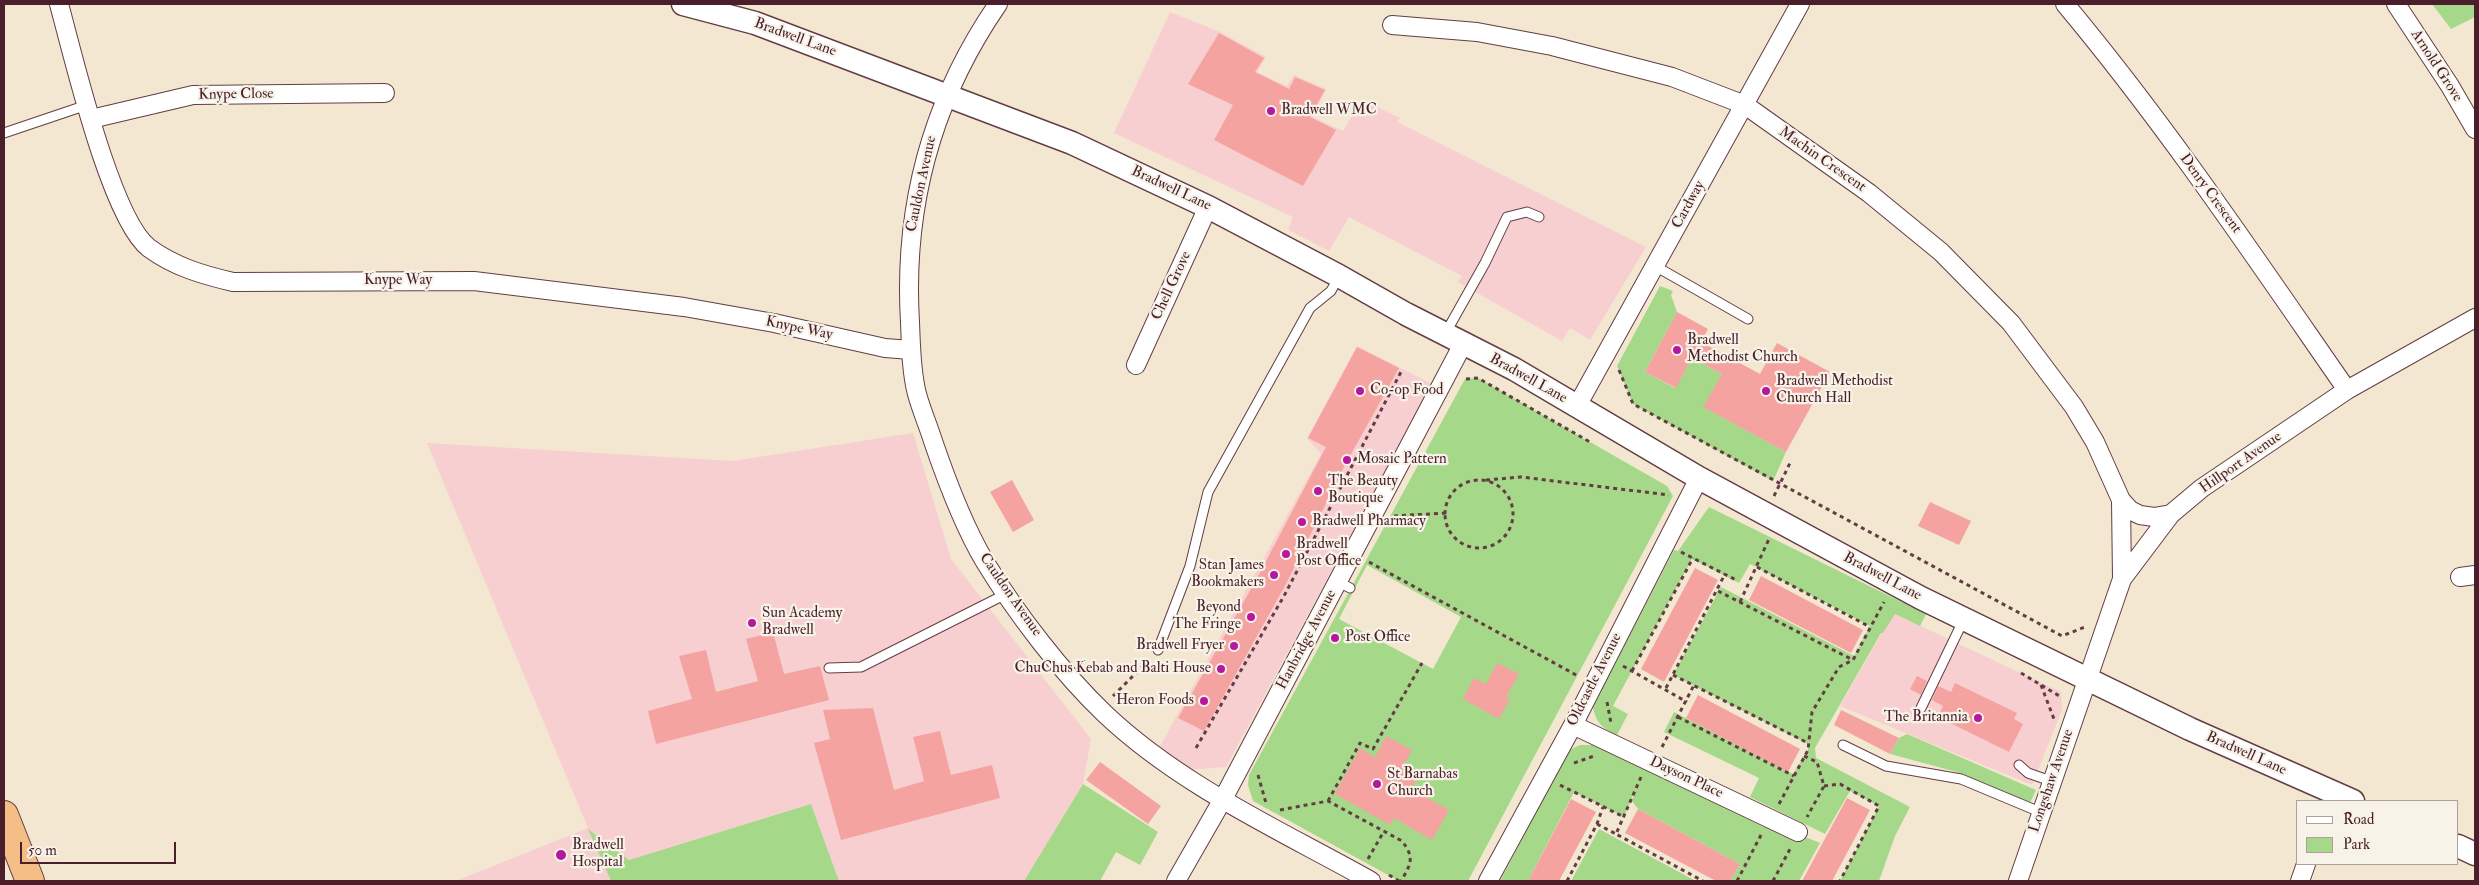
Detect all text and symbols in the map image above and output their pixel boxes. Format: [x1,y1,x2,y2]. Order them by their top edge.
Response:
street label: Bradwell Lane [751,15,839,61]
street label: Arnold Grove [2406,27,2466,105]
street label: Knype Close [198,85,274,105]
place label: Bradwell WMC [1281,102,1377,120]
marker: Bradwell WMC [1265,105,1277,117]
street label: Machin Crescent [1775,123,1869,197]
street label: Cauldon Avenue [903,134,941,234]
street label: Denry Crescent [2175,151,2245,237]
street label: Bradwell Lane [1128,163,1214,215]
street label: Cardway [1669,178,1709,232]
street label: Chell Grove [1148,249,1196,323]
street label: Knype Way [364,272,432,290]
street label: Knype Way [764,313,834,345]
place label: Bradwell Methodist Church [1687,332,1798,367]
marker: Bradwell Methodist Church [1671,344,1683,356]
street label: Bradwell Lane [1486,350,1570,408]
place label: Bradwell Methodist Church Hall [1776,373,1893,408]
place label: Co-op Food [1370,382,1443,400]
marker: Co-op Food [1354,385,1366,397]
marker: Bradwell Methodist Church Hall [1760,385,1772,397]
street label: Hillport Avenue [2197,428,2285,498]
place label: Mosaic Pattern [1357,451,1447,469]
marker: Mosaic Pattern [1341,454,1353,466]
place label: The Beauty Boutique [1328,473,1398,508]
marker: The Beauty Boutique [1312,485,1324,497]
place label: Bradwell Pharmacy [1312,513,1426,531]
marker: Bradwell Pharmacy [1296,516,1308,528]
place label: Bradwell Post Office [1296,536,1361,571]
marker: Bradwell Post Office [1280,548,1292,560]
street label: Bradwell Lane [1840,549,1924,605]
street label: Cauldon Avenue [975,550,1045,640]
place label: Stan James Bookmakers [1191,557,1264,592]
marker: Stan James Bookmakers [1268,569,1280,581]
street label: Hanbridge Avenue [1273,587,1341,693]
place label: Beyond The Fringe [1173,599,1241,634]
place label: Sun Academy Bradwell [762,605,842,640]
marker: Beyond The Fringe [1245,611,1257,623]
marker: Sun Academy Bradwell [746,617,758,629]
place label: Post Office [1345,629,1410,647]
street label: Oldcastle Avenue [1564,630,1626,730]
marker: Post Office [1329,632,1341,644]
place label: Bradwell Fryer [1136,637,1224,655]
marker: Bradwell Fryer [1228,640,1240,652]
place label: ChuChus Kebab and Balti House [1014,660,1211,678]
marker: ChuChus Kebab and Balti House [1215,663,1227,675]
place label: Heron Foods [1116,692,1194,710]
marker: Heron Foods [1198,695,1210,707]
place label: The Britannia [1884,709,1968,727]
marker: The Britannia [1972,712,1984,724]
street label: Longshaw Avenue [2026,727,2078,835]
street label: Bradwell Lane [2203,728,2289,780]
street label: Dayson Place [1646,753,1726,803]
place label: St Barnabas Church [1387,766,1458,801]
marker: St Barnabas Church [1371,778,1383,790]
legend [2296,800,2459,865]
text: Road [2343,810,2374,829]
scale bar [22,832,179,864]
text: Park [2343,835,2370,854]
place label: Bradwell Hospital [572,837,624,872]
text: 50 m [28,841,57,860]
marker: Bradwell Hospital [554,848,568,862]

